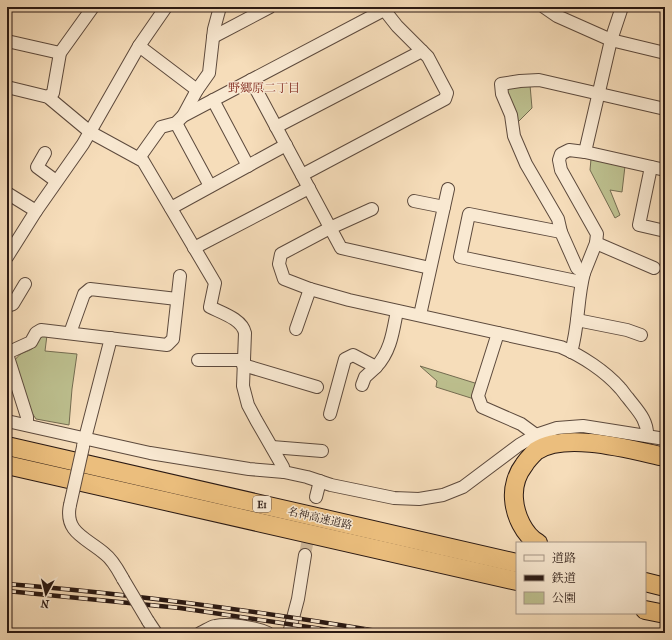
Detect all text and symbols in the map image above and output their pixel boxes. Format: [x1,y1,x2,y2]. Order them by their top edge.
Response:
district label: 野郷原二丁目 [228,81,300,95]
road number: E1 [253,496,271,512]
street label: 名神高速道路 [286,505,354,532]
legend [516,542,646,614]
text: 道路 [552,551,576,565]
text: 鉄道 [551,571,576,585]
north arrow [26,574,66,614]
text: 公園 [552,591,576,605]
text: N [39,596,50,610]

